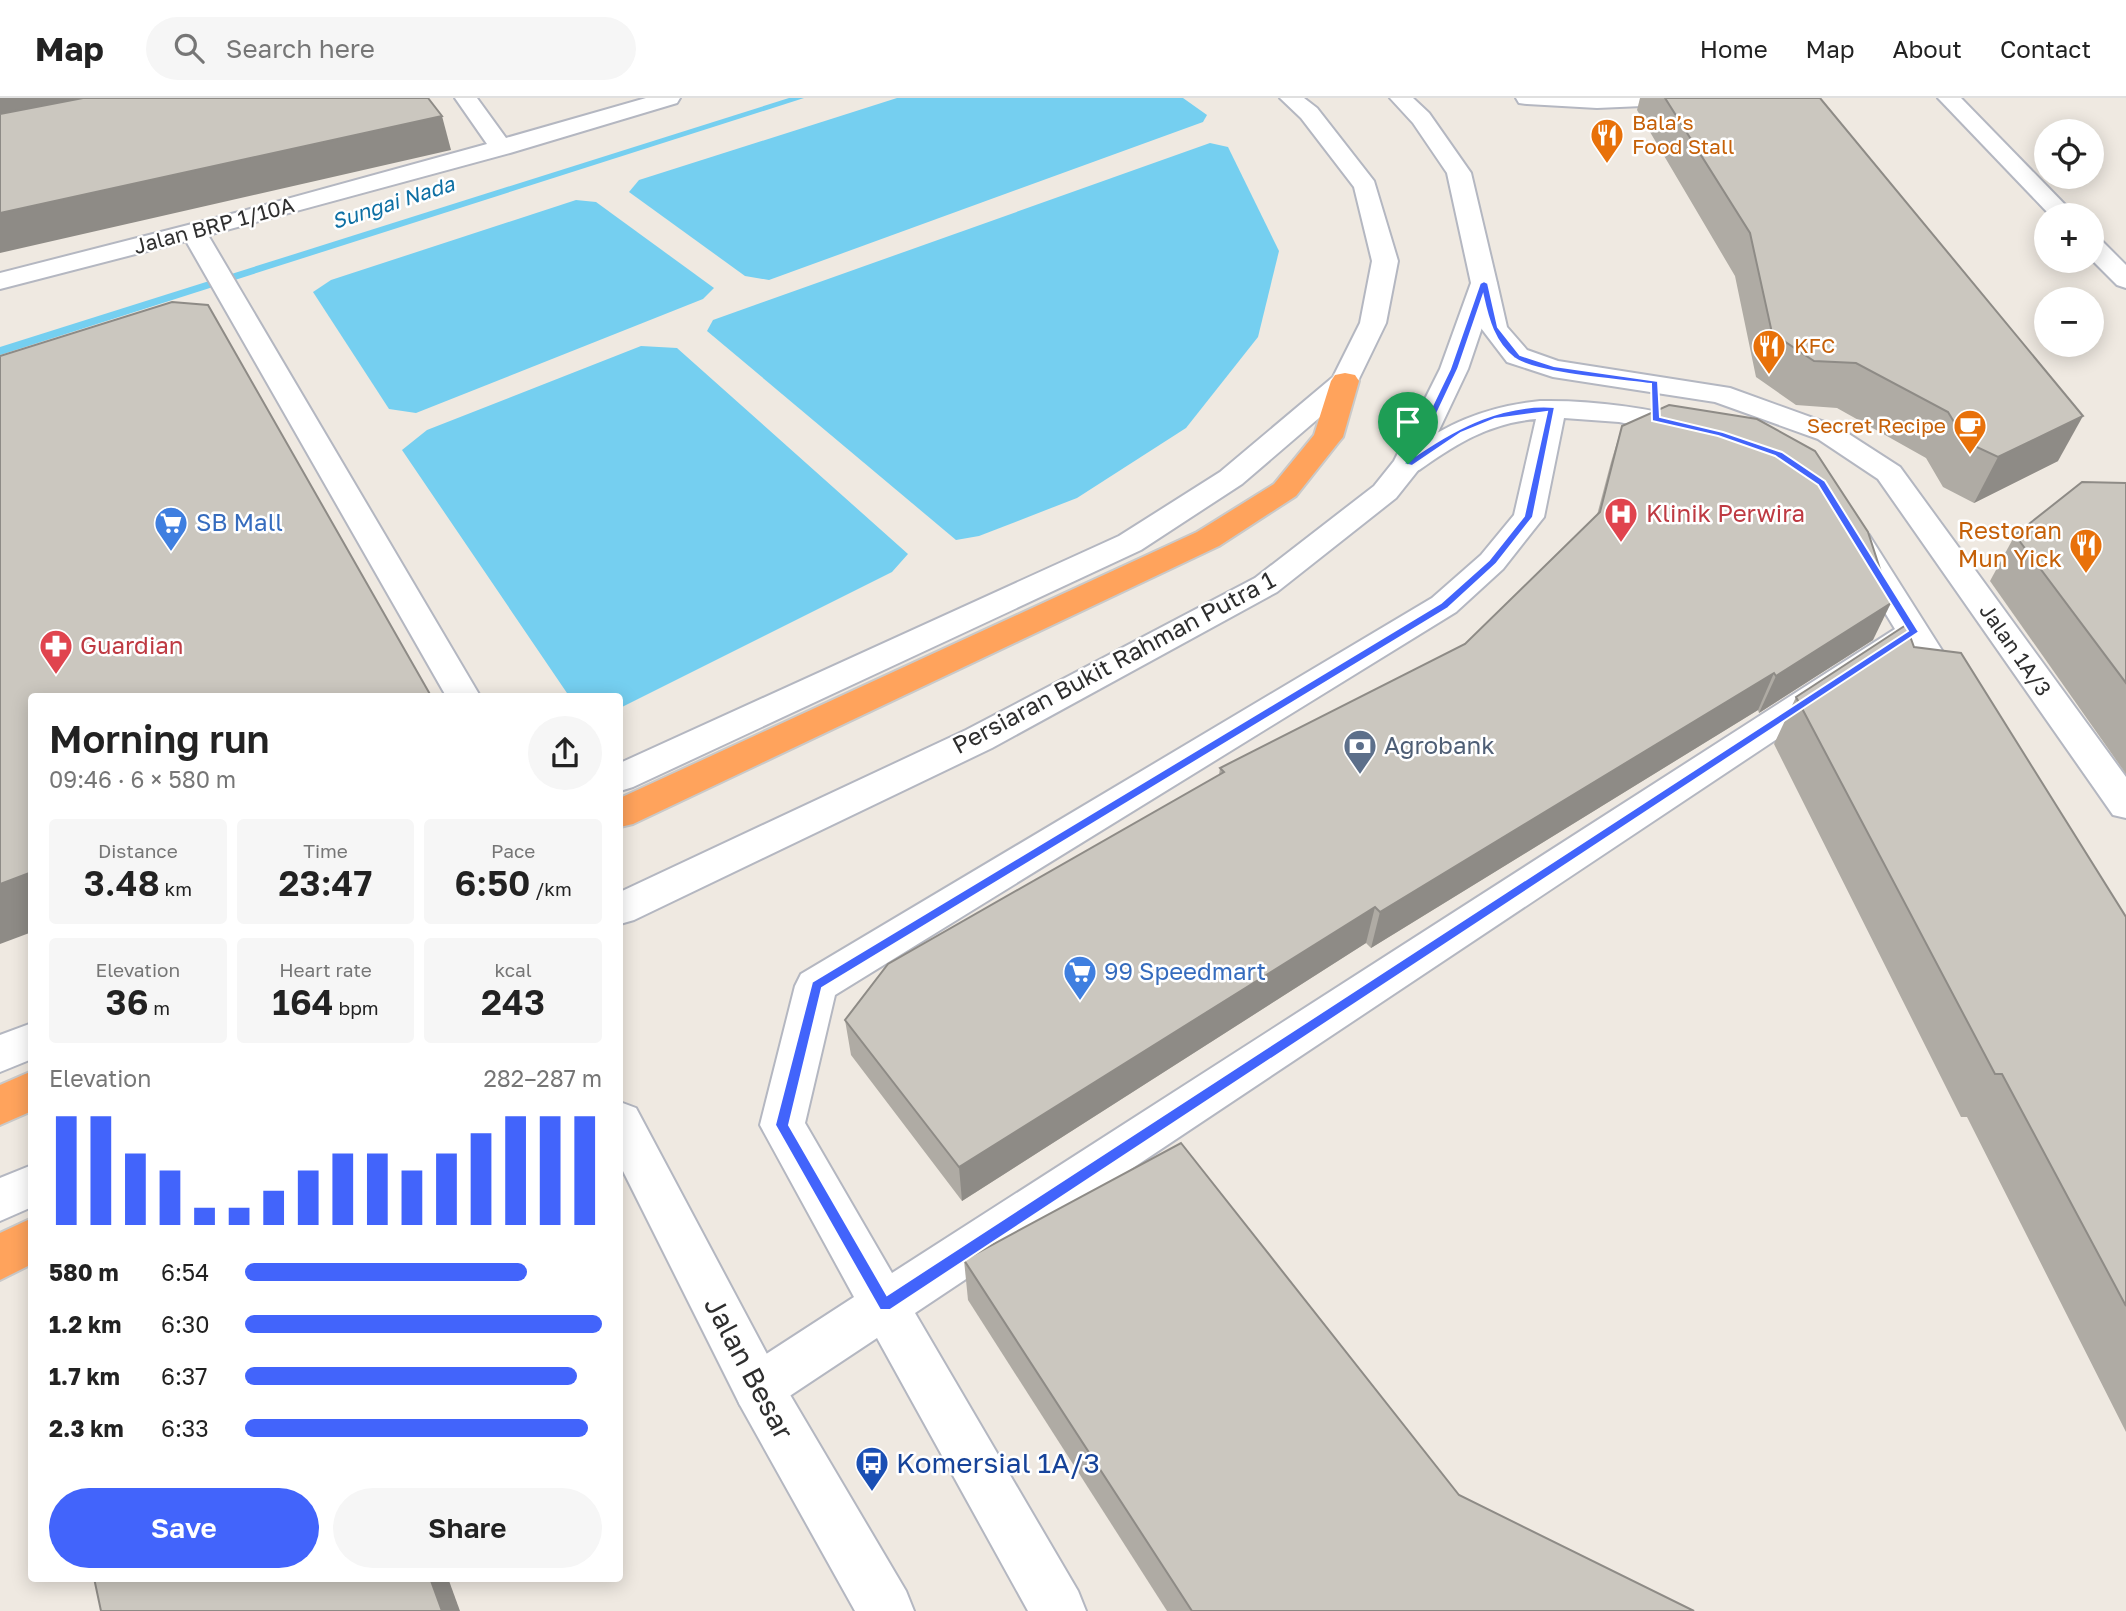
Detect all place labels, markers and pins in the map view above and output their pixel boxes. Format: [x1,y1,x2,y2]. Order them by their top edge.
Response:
place label: Bala’s Food Stall [1632,109,1734,159]
restaurant icon: Bala’s Food Stall [1588,116,1626,165]
restaurant icon: KFC [1750,327,1788,376]
place label: KFC [1794,332,1835,358]
pin [1378,392,1438,464]
cafe icon: Secret Recipe [1951,407,1989,456]
place label: Secret Recipe [1807,412,1946,438]
hospital icon: Klinik Perwira [1602,495,1640,544]
place label: Klinik Perwira [1646,498,1805,527]
supermarket icon: SB Mall [152,504,190,553]
place label: SB Mall [196,507,283,536]
place label: Restoran Mun Yick [1958,515,2062,572]
restaurant icon: Restoran Mun Yick [2067,526,2105,575]
pharmacy icon: Guardian [37,627,75,676]
place label: Guardian [80,630,184,659]
bank icon: Agrobank [1341,727,1379,776]
place label: Agrobank [1384,730,1495,759]
supermarket icon: 99 Speedmart [1061,953,1099,1002]
place label: 99 Speedmart [1104,956,1266,985]
bus stop icon: Komersial 1A/3 [853,1444,891,1493]
place label: Komersial 1A/3 [896,1446,1100,1479]

